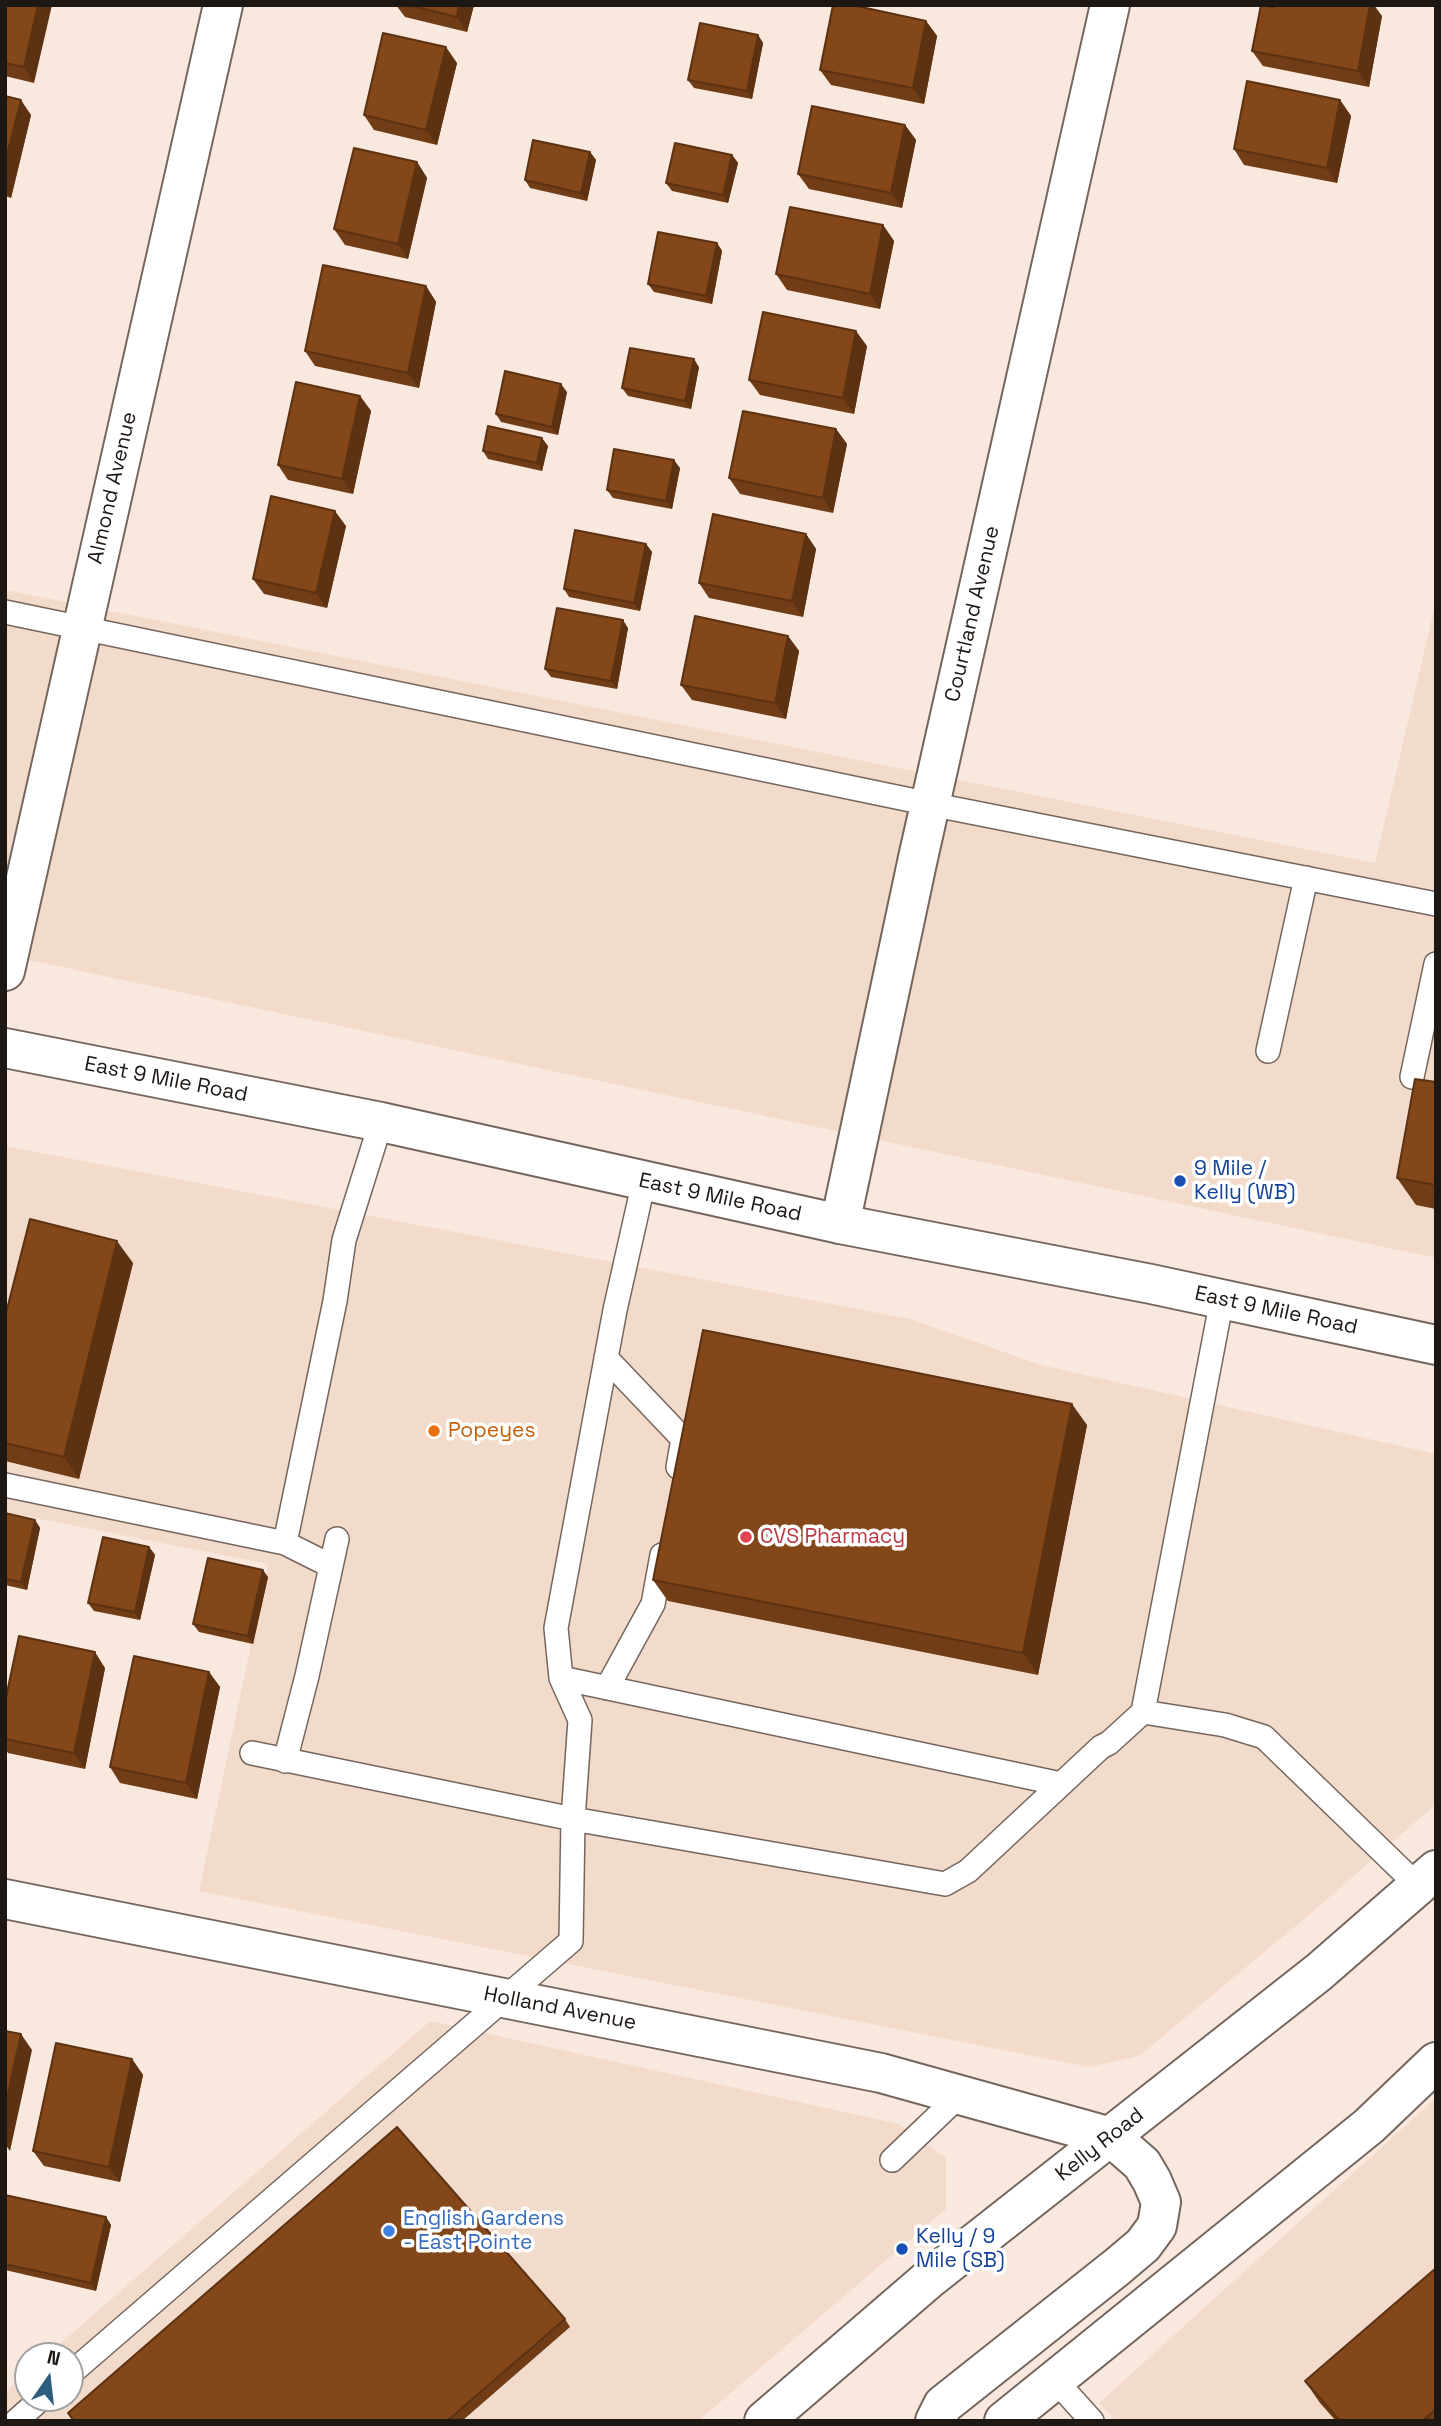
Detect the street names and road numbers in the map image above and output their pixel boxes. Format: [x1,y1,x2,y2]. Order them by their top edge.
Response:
street label: Almond Avenue [83,409,143,567]
street label: Courtland Avenue [940,523,1006,705]
street label: East 9 Mile Road [82,1052,250,1108]
street label: East 9 Mile Road [636,1168,804,1228]
street label: East 9 Mile Road [1192,1281,1360,1341]
street label: Holland Avenue [481,1982,639,2036]
street label: Kelly Road [1051,2103,1149,2187]

